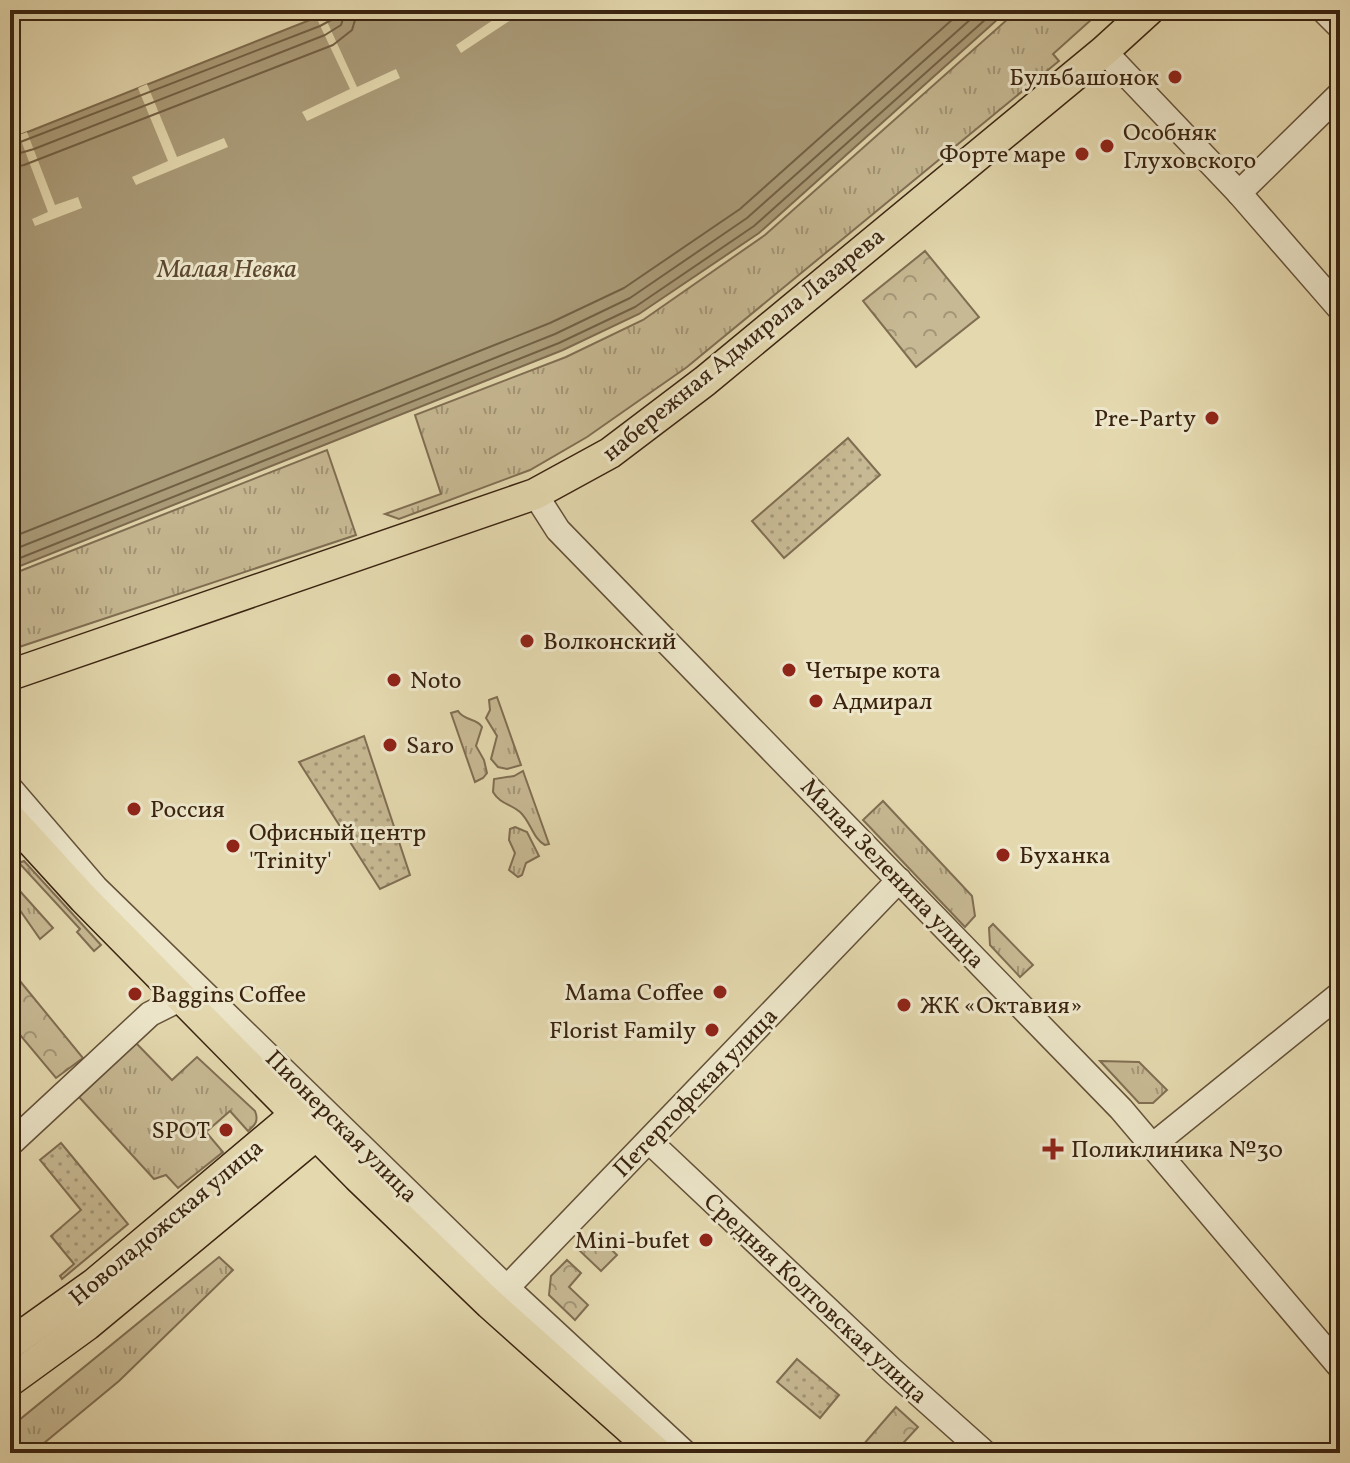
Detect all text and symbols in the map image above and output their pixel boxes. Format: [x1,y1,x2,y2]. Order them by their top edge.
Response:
place label: Бульбашонок [1009,62,1159,96]
marker: Бульбашонок [1166,68,1184,86]
place label: Особняк Глуховского [1123,117,1256,179]
marker: Особняк Глуховского [1098,137,1116,155]
place label: Форте маре [939,139,1066,173]
marker: Форте маре [1073,145,1091,163]
street label: набережная Адмирала Лазарева [596,221,893,470]
water label: Малая Невка [156,252,297,288]
place label: Pre-Party [1094,403,1196,437]
marker: Pre-Party [1203,409,1221,427]
place label: Волконский [543,626,676,660]
marker: Волконский [518,632,536,650]
place label: Четыре кота [805,655,941,689]
marker: Четыре кота [780,661,798,679]
place label: Noto [410,665,462,699]
marker: Noto [385,671,403,689]
place label: Адмирал [832,686,932,720]
marker: Адмирал [807,692,825,710]
place label: Saro [406,730,454,764]
marker: Saro [381,736,399,754]
street label: Малая Зеленина улица [791,772,992,977]
place label: Россия [150,794,225,828]
marker: Россия [125,800,143,818]
place label: Офисный центр 'Trinity' [249,817,426,879]
marker: Офисный центр 'Trinity' [224,837,242,855]
place label: Буханка [1019,840,1111,874]
marker: Буханка [994,846,1012,864]
place label: Mama Coffee [565,977,704,1011]
place label: Baggins Coffee [151,979,306,1013]
marker: Mama Coffee [711,983,729,1001]
marker: Baggins Coffee [126,985,144,1003]
place label: ЖК «Октавия» [920,990,1082,1024]
marker: ЖК «Октавия» [895,996,913,1014]
street label: Петергофская улица [606,1001,787,1186]
place label: Florist Family [549,1015,696,1049]
marker: Florist Family [703,1021,721,1039]
street label: Пионерская улица [257,1043,425,1211]
place label: SPOT [151,1115,210,1149]
marker: SPOT [217,1121,235,1139]
street label: Новоладожская улица [63,1132,272,1315]
place label: Поликлиника №30 [1071,1134,1283,1168]
marker: Поликлиника №30 [1042,1138,1064,1160]
street label: Средняя Колтовская улица [695,1186,934,1413]
place label: Mini-bufet [575,1225,690,1259]
marker: Mini-bufet [697,1231,715,1249]

